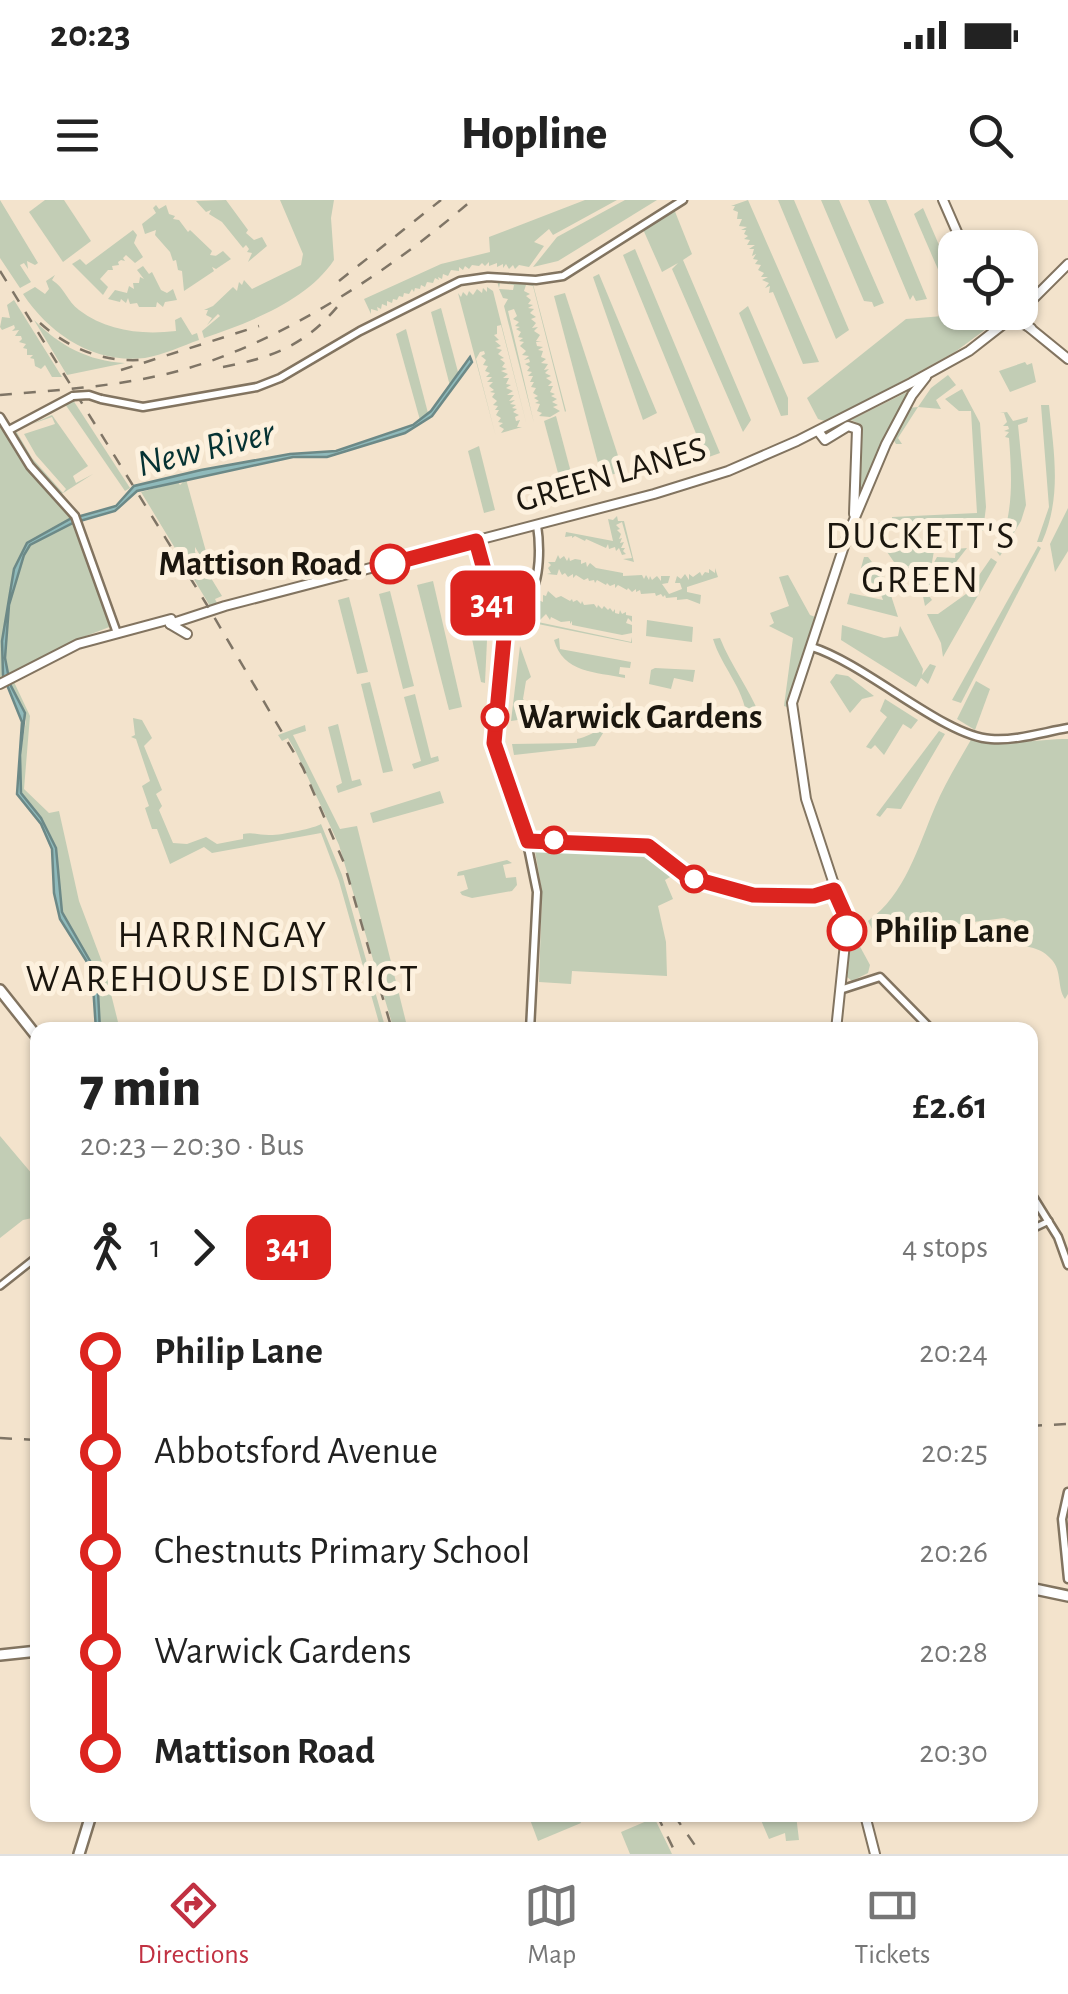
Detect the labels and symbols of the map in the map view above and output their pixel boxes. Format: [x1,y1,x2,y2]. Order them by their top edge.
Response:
water label: New River [133,413,280,484]
street label: GREEN LANES [512,431,710,519]
district label: DUCKETT'S GREEN [825,518,1017,600]
marker: Mattison Road [371,545,409,583]
place label: Mattison Road [158,547,362,582]
line badge: 341 [436,570,550,636]
place label: Warwick Gardens [518,700,762,735]
marker: Warwick Gardens [482,704,508,730]
unlabelled marker [541,827,567,853]
unlabelled marker [681,866,707,892]
marker: Philip Lane [828,912,866,950]
place label: Philip Lane [874,914,1030,949]
district label: HARRINGAY WAREHOUSE DISTRICT [26,917,420,999]

